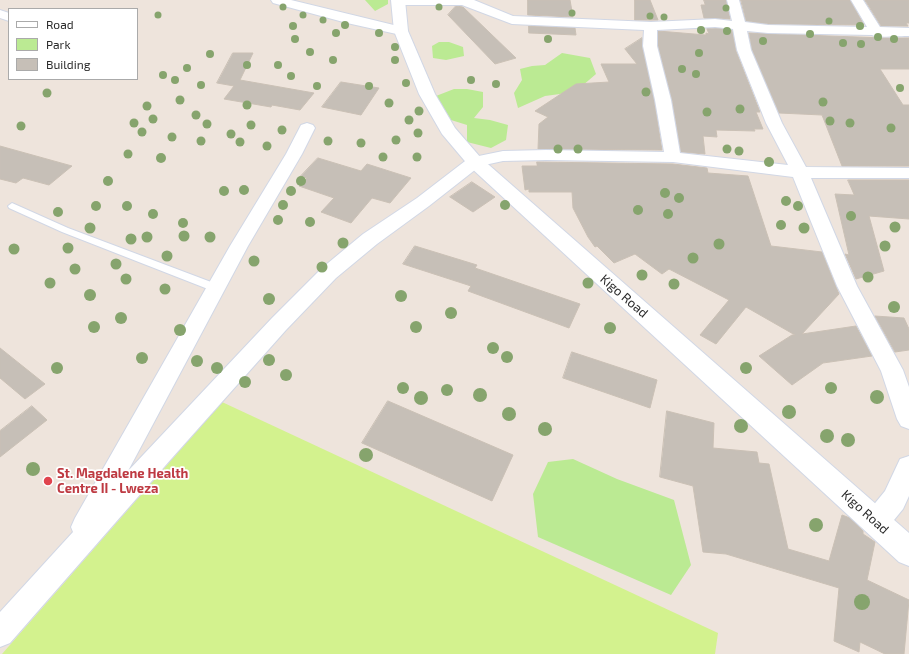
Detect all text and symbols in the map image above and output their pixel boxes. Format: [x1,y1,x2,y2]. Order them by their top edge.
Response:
legend [8,8,138,80]
text: Road [46,17,74,31]
text: Park [46,37,71,51]
text: Building [46,57,90,71]
street label: Kigo Road [597,271,651,321]
place label: St. Magdalene Health Centre II - Lweza [57,466,188,497]
marker: St. Magdalene Health Centre II - Lweza [42,475,54,487]
street label: Kigo Road [838,487,892,537]

